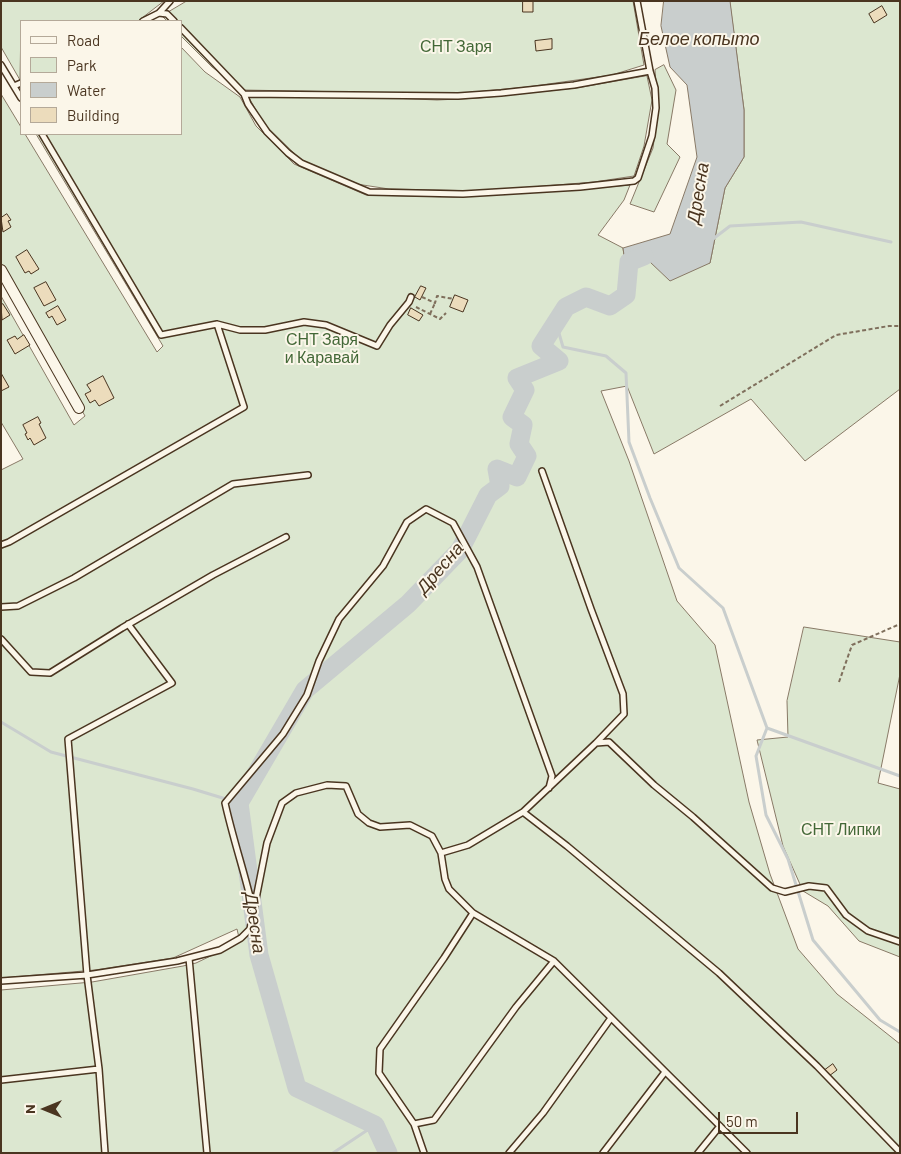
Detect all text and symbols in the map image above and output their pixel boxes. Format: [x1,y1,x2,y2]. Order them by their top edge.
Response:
legend [20,20,182,135]
water label: Белое копыто [638,28,760,50]
text: Road [67,31,100,49]
park label: СНТ Заря [420,37,492,57]
text: Park [67,56,96,74]
text: Water [67,81,106,99]
text: Building [67,106,120,124]
water label: Дресна [683,161,713,225]
park label: СНТ Заря и Каравай [285,330,359,368]
water label: Дресна [412,538,468,598]
park label: СНТ Липки [801,820,881,840]
water label: Дресна [240,891,270,955]
north arrow [20,1084,70,1134]
scale bar [721,1102,801,1134]
text: N [21,1104,38,1114]
text: 50 m [726,1112,758,1130]

